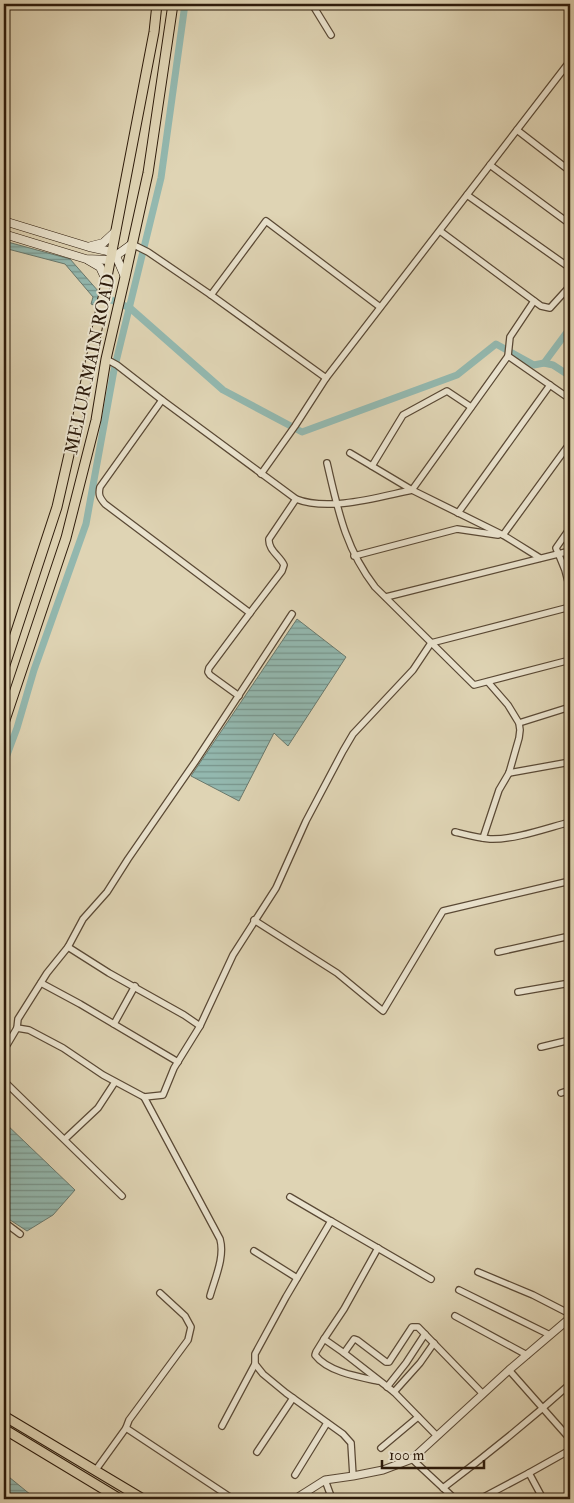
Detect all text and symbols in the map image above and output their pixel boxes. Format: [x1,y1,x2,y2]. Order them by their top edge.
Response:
street label: MELUR MAIN ROAD [60,272,121,456]
scale bar [382,1438,484,1470]
text: 100 m [389,1446,425,1465]

